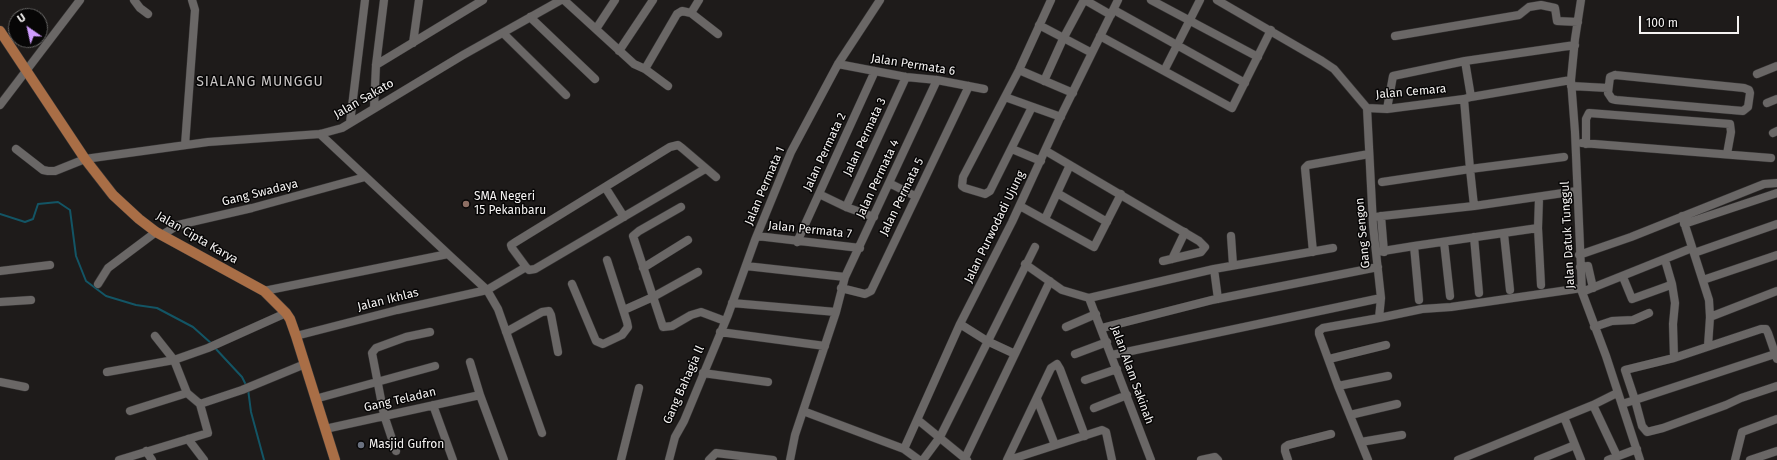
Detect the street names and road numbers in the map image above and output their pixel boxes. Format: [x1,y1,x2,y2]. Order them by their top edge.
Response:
street label: Jalan Permata 6 [870,51,956,79]
street label: Jalan Sakato [331,76,397,122]
street label: Jalan Cemara [1375,82,1447,102]
street label: Jalan Permata 3 [841,96,889,178]
street label: Jalan Permata 2 [801,111,849,193]
street label: Jalan Permata 4 [853,137,903,221]
street label: Jalan Permata 1 [742,145,788,227]
street label: Jalan Permata 5 [877,156,927,238]
street label: Jalan Purwodadi Ujung [962,169,1028,285]
street label: Gang Swadaya [220,177,300,209]
street label: Jalan Datuk Tunggul [1558,181,1578,289]
street label: Gang Sengon [1353,197,1373,269]
street label: Jalan Cipta Karya [154,209,240,267]
street label: Jalan Permata 7 [767,218,853,242]
street label: Jalan Ikhlas [356,285,420,315]
street label: Jalan Alam Sakinah [1107,324,1157,426]
street label: Gang Bahagia ll [660,344,708,426]
street label: Gang Teladan [363,385,437,415]

